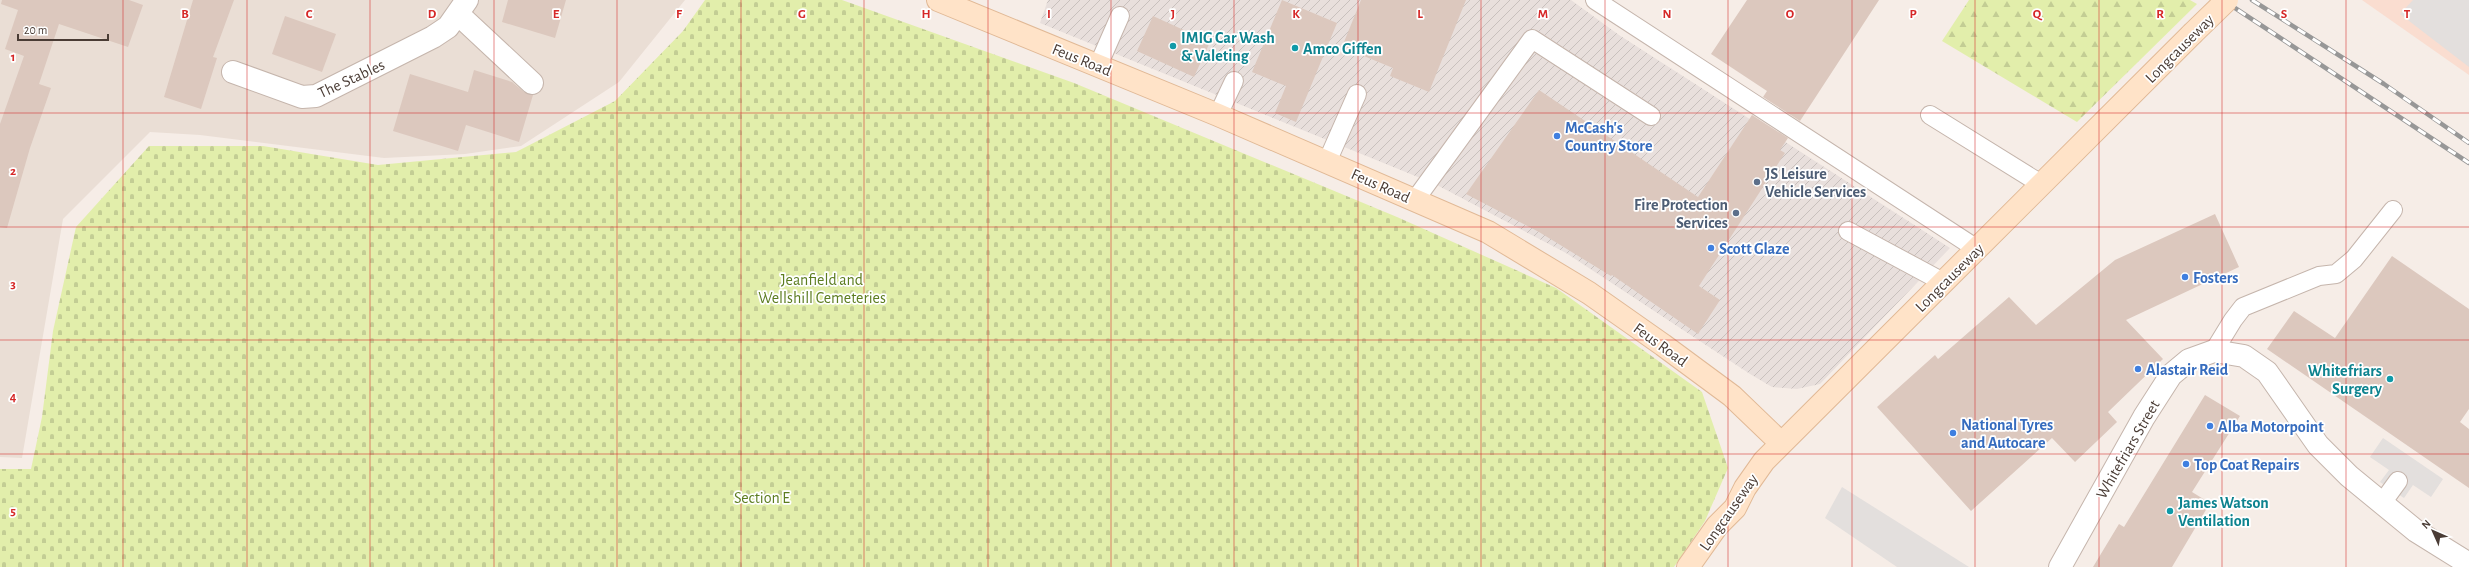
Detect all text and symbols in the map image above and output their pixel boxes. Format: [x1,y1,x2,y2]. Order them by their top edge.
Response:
text: B [181,8,189,21]
text: C [306,8,313,21]
text: D [428,8,437,21]
text: E [553,8,560,21]
text: F [676,8,683,21]
text: G [798,8,806,21]
text: H [921,8,931,21]
text: I [1047,8,1051,21]
text: J [1171,8,1175,21]
text: K [1292,8,1300,21]
text: L [1417,8,1423,21]
text: M [1538,8,1548,21]
text: N [1662,8,1672,21]
text: O [1786,8,1795,21]
text: P [1909,8,1917,21]
text: Q [2033,8,2043,21]
text: R [2156,8,2164,21]
text: S [2281,8,2288,21]
text: T [2404,8,2411,21]
street label: Longcauseway [2142,11,2218,87]
scale bar [18,16,108,42]
text: 20 m [24,24,47,36]
place label: IMIG Car Wash & Valeting [1181,30,1275,64]
street label: Feus Road [1050,41,1114,79]
marker: IMIG Car Wash & Valeting [1168,41,1178,51]
place label: Amco Giffen [1303,41,1382,57]
marker: Amco Giffen [1290,43,1300,53]
text: 1 [11,51,15,64]
street label: The Stables [316,57,387,101]
place label: McCash's Country Store [1565,120,1653,155]
marker: McCash's Country Store [1552,131,1562,141]
text: 2 [10,165,16,178]
street label: Feus Road [1349,166,1412,206]
place label: JS Leisure Vehicle Services [1765,166,1866,200]
marker: JS Leisure Vehicle Services [1752,177,1762,187]
place label: Fire Protection Services [1634,197,1728,231]
marker: Fire Protection Services [1731,208,1741,218]
street label: Longcauseway [1912,240,1988,316]
place label: Scott Glaze [1719,241,1790,257]
marker: Scott Glaze [1706,243,1716,253]
place label: Fosters [2193,270,2239,286]
park label: Jeanfield and Wellshill Cemeteries [758,272,886,306]
marker: Fosters [2180,272,2190,282]
text: 3 [10,278,16,291]
street label: Feus Road [1631,320,1690,370]
place label: Alastair Reid [2146,362,2229,378]
place label: Whitefriars Surgery [2308,363,2383,398]
marker: Alastair Reid [2133,364,2143,374]
marker: Whitefriars Surgery [2385,374,2395,384]
text: 4 [10,391,17,404]
street label: Whitefriars Street [2093,397,2163,502]
place label: National Tyres and Autocare [1961,417,2053,451]
place label: Alba Motorpoint [2218,419,2324,435]
marker: Alba Motorpoint [2205,421,2215,431]
marker: National Tyres and Autocare [1948,428,1958,438]
place label: Top Coat Repairs [2194,457,2299,473]
marker: Top Coat Repairs [2181,459,2191,469]
street label: Longcauseway [1697,471,1762,554]
park label: Section E [734,490,790,506]
place label: James Watson Ventilation [2178,495,2269,529]
text: 5 [10,505,16,518]
marker: James Watson Ventilation [2165,506,2175,516]
north arrow [2413,511,2453,551]
text: N [2420,518,2433,531]

